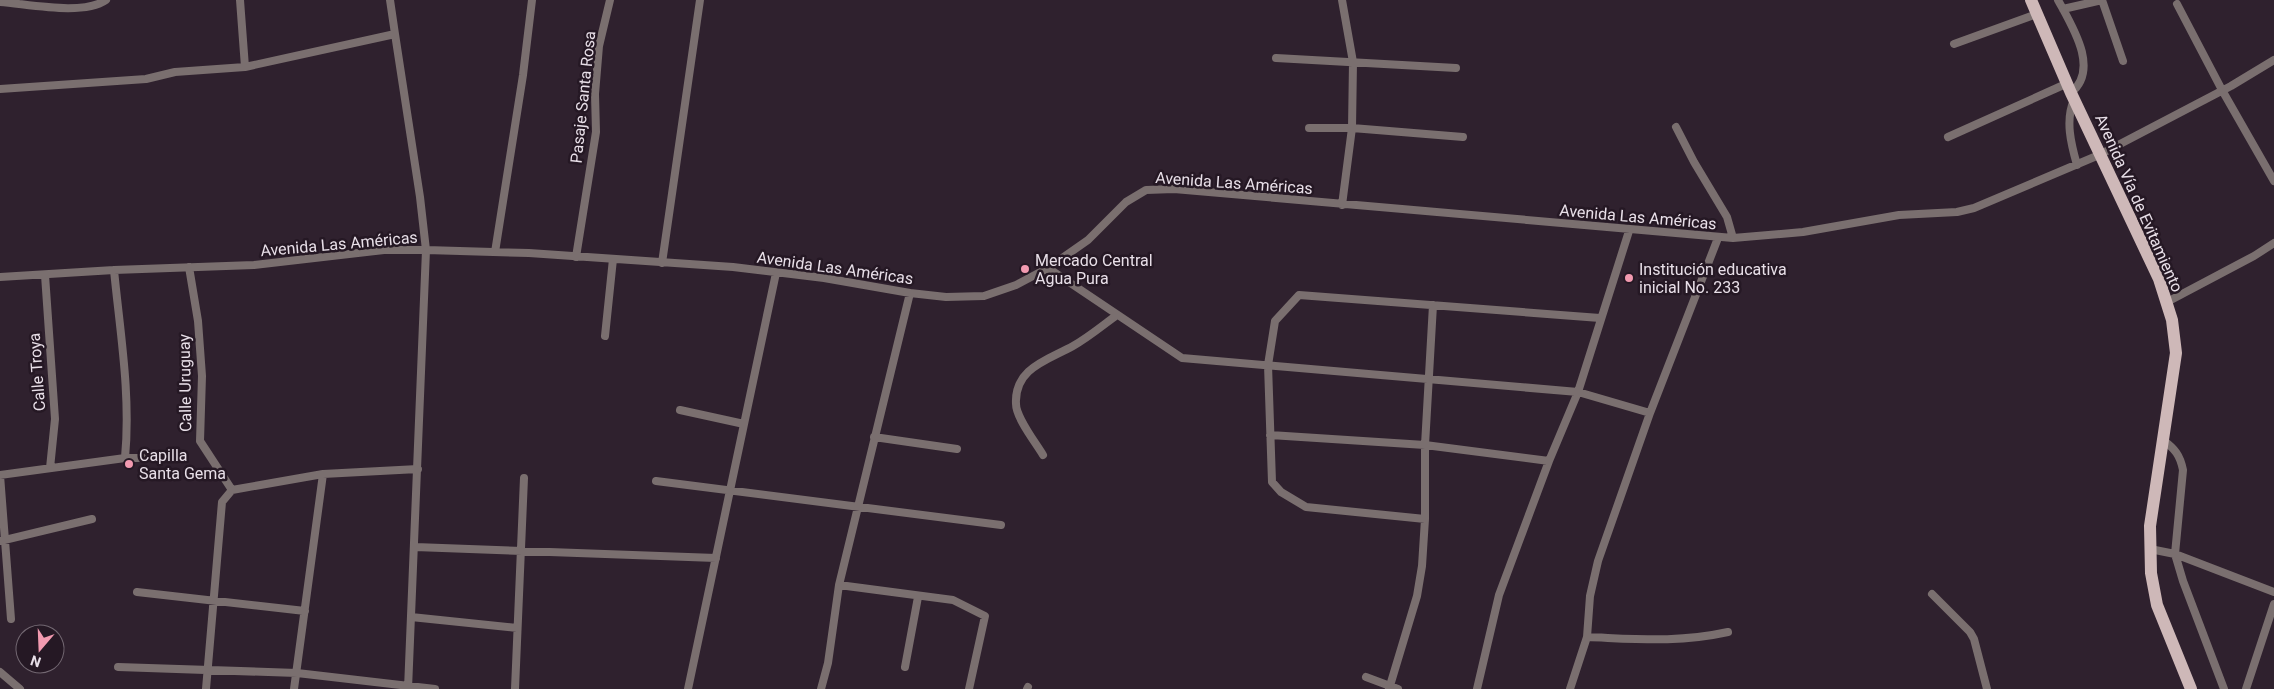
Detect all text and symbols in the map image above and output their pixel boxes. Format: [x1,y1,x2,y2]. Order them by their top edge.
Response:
street label: Pasaje Santa Rosa [567,30,599,164]
street label: Avenida Vía de Evitamiento [2091,111,2187,295]
street label: Avenida Las Américas [1155,168,1313,198]
street label: Avenida Las Américas [1559,201,1717,233]
street label: Avenida Las Américas [260,228,418,260]
street label: Avenida Las Américas [756,248,914,288]
place label: Mercado Central Agua Pura [1035,251,1153,288]
place label: Institución educativa inicial No. 233 [1639,260,1787,297]
marker: Mercado Central Agua Pura [1019,263,1031,275]
marker: Institución educativa inicial No. 233 [1623,272,1635,284]
street label: Calle Troya [25,332,49,412]
street label: Calle Uruguay [175,333,195,432]
place label: Capilla Santa Gema [139,446,226,483]
marker: Capilla Santa Gema [123,458,135,470]
north arrow [15,624,65,674]
text: N [28,652,43,670]

